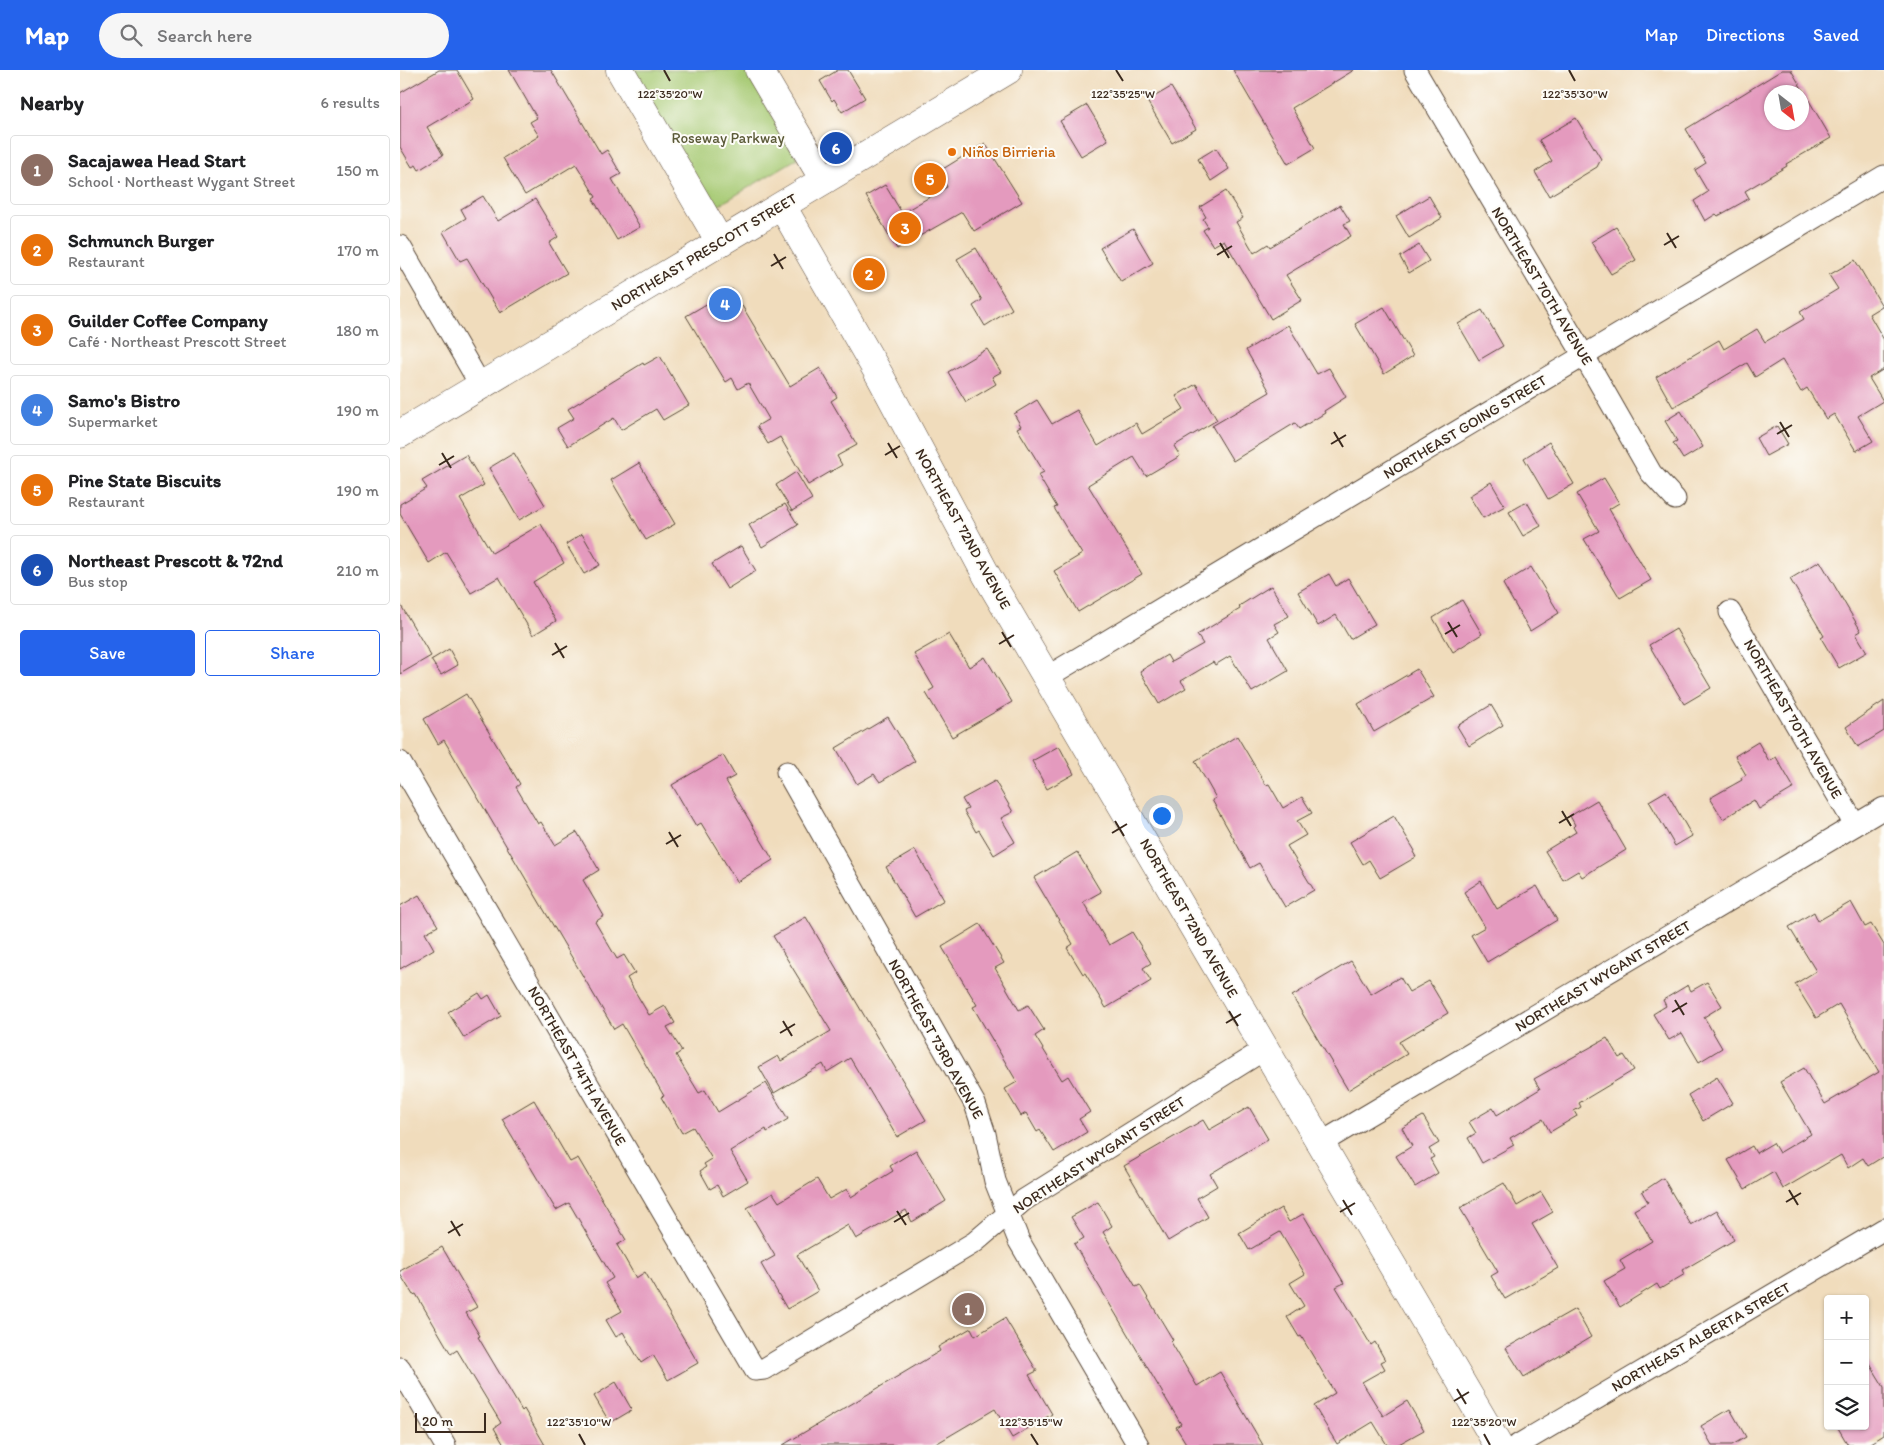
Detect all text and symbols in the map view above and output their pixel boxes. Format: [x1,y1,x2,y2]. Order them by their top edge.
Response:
search box [99,13,449,58]
text: Map [25,21,69,50]
icon: search [117,21,145,49]
text: Search here [157,24,252,47]
text: Map [1645,24,1678,46]
text: Directions [1706,24,1785,46]
text: Saved [1813,24,1859,46]
north arrow [1764,85,1809,130]
text: 122°35'20"W [637,87,703,101]
text: 122°35'25"W [1091,87,1155,101]
text: 122°35'30"W [1542,87,1608,101]
text: Nearby [20,90,84,115]
text: 6 results [320,93,380,112]
park label: Roseway Parkway [671,129,785,147]
pin: 6 [820,129,852,167]
place label: Niños Birrieria [962,143,1056,161]
marker: Niños Birrieria [946,146,958,158]
text: Sacajawea Head Start [68,149,246,172]
pin: 5 [914,160,946,198]
text: 1 [33,161,41,180]
text: 150 m [336,161,379,180]
text: School · Northeast Wygant Street [68,172,295,191]
street label: NORTHEAST PRESCOTT STREET [608,189,801,315]
street label: NORTHEAST 70TH AVENUE [1488,204,1596,368]
pin: 3 [889,209,921,247]
text: Schmunch Burger [68,229,214,252]
text: 2 [33,241,41,260]
text: 170 m [337,241,379,260]
text: Restaurant [68,252,145,271]
pin: 2 [853,255,885,293]
pin: 4 [709,285,741,323]
text: Guilder Coffee Company [68,309,268,332]
text: 3 [33,321,41,340]
text: 180 m [336,321,379,340]
text: Café · Northeast Prescott Street [68,332,287,351]
street label: NORTHEAST GOING STREET [1380,371,1550,483]
text: Samo's Bistro [68,389,180,412]
text: 4 [32,401,42,420]
text: 190 m [336,401,379,420]
text: Supermarket [68,412,158,431]
street label: NORTHEAST 72ND AVENUE [911,446,1015,612]
text: Pine State Biscuits [68,469,221,492]
text: 5 [33,481,41,500]
text: 190 m [336,481,379,500]
text: Restaurant [68,492,145,511]
text: Northeast Prescott & 72nd [68,549,283,572]
text: 6 [33,561,41,580]
text: 210 m [336,561,379,580]
text: Bus stop [68,572,128,591]
button: Save [20,630,195,676]
button: Share [205,630,380,676]
street label: NORTHEAST 70TH AVENUE [1740,636,1846,802]
your location [1149,803,1175,829]
street label: NORTHEAST 72ND AVENUE [1136,835,1242,1001]
street label: NORTHEAST WYGANT STREET [1512,916,1695,1036]
street label: NORTHEAST 73RD AVENUE [884,956,988,1122]
street label: NORTHEAST 74TH AVENUE [524,983,630,1149]
street label: NORTHEAST WYGANT STREET [1009,1092,1189,1218]
street label: NORTHEAST ALBERTA STREET [1608,1278,1794,1396]
pin: 1 [952,1290,984,1328]
map controls [1824,1295,1869,1430]
button: + [1824,1295,1869,1340]
button: − [1824,1340,1869,1385]
button: layers [1824,1385,1869,1430]
scale bar [415,1410,486,1433]
text: 20 m [422,1413,453,1430]
text: 122°35'10"W [547,1415,611,1429]
text: 122°35'15"W [999,1415,1063,1429]
text: 122°35'20"W [1451,1415,1517,1429]

